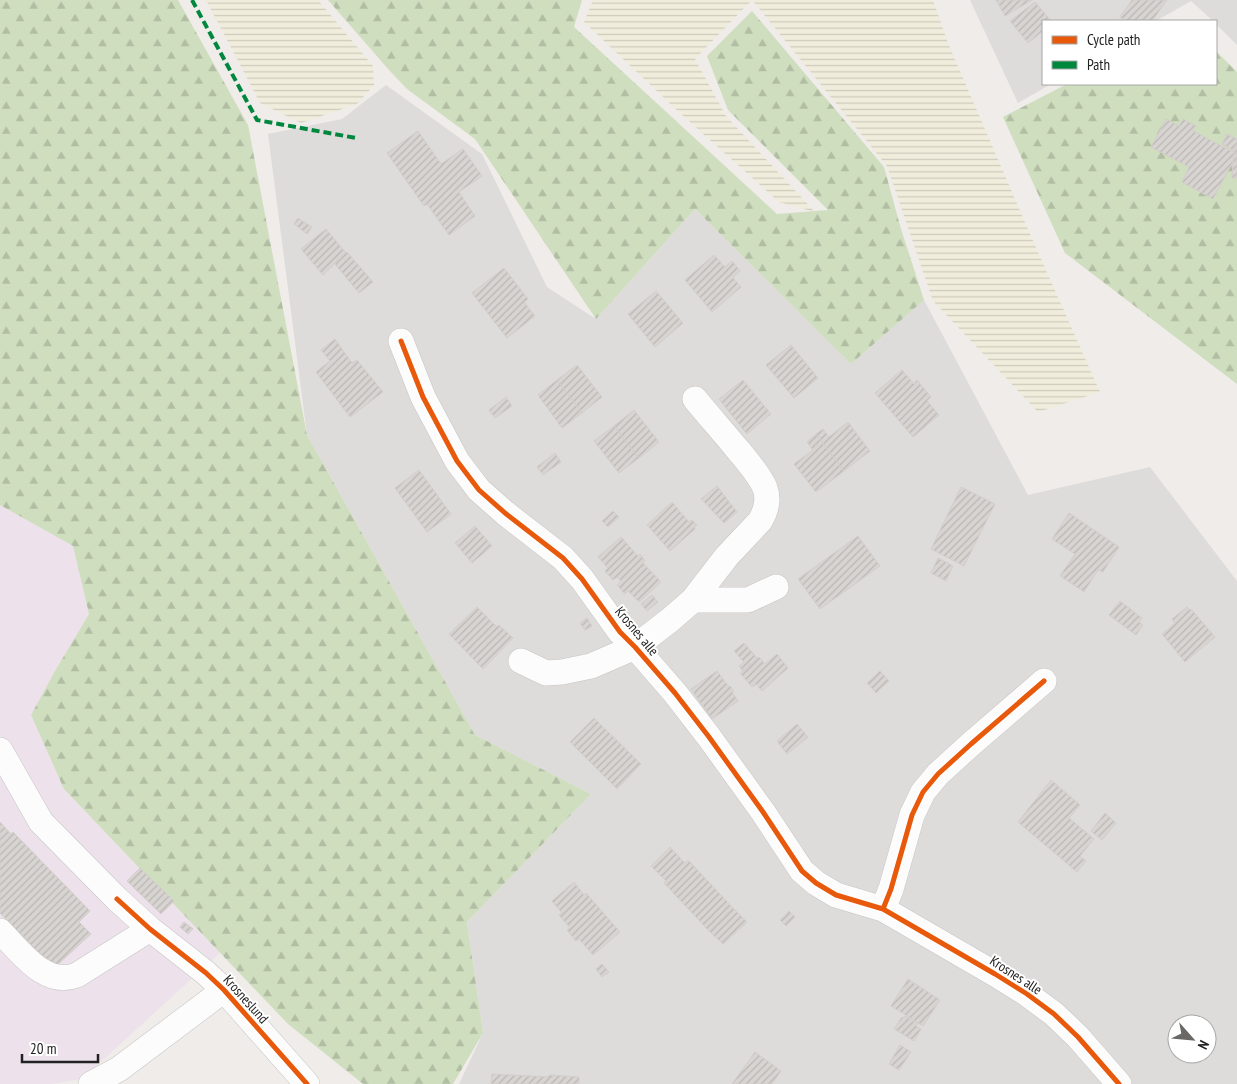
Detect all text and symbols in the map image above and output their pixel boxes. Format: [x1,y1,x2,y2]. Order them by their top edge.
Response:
legend [1042,20,1217,85]
text: Cycle path [1087,30,1140,49]
text: Path [1087,55,1110,74]
street label: Krosnes alle [611,603,663,659]
street label: Krosnes alle [986,951,1046,999]
street label: Krosneslund [219,971,273,1027]
north arrow [1167,1014,1217,1064]
scale bar [22,1032,99,1064]
text: N [1194,1037,1213,1052]
text: 20 m [30,1039,56,1058]

